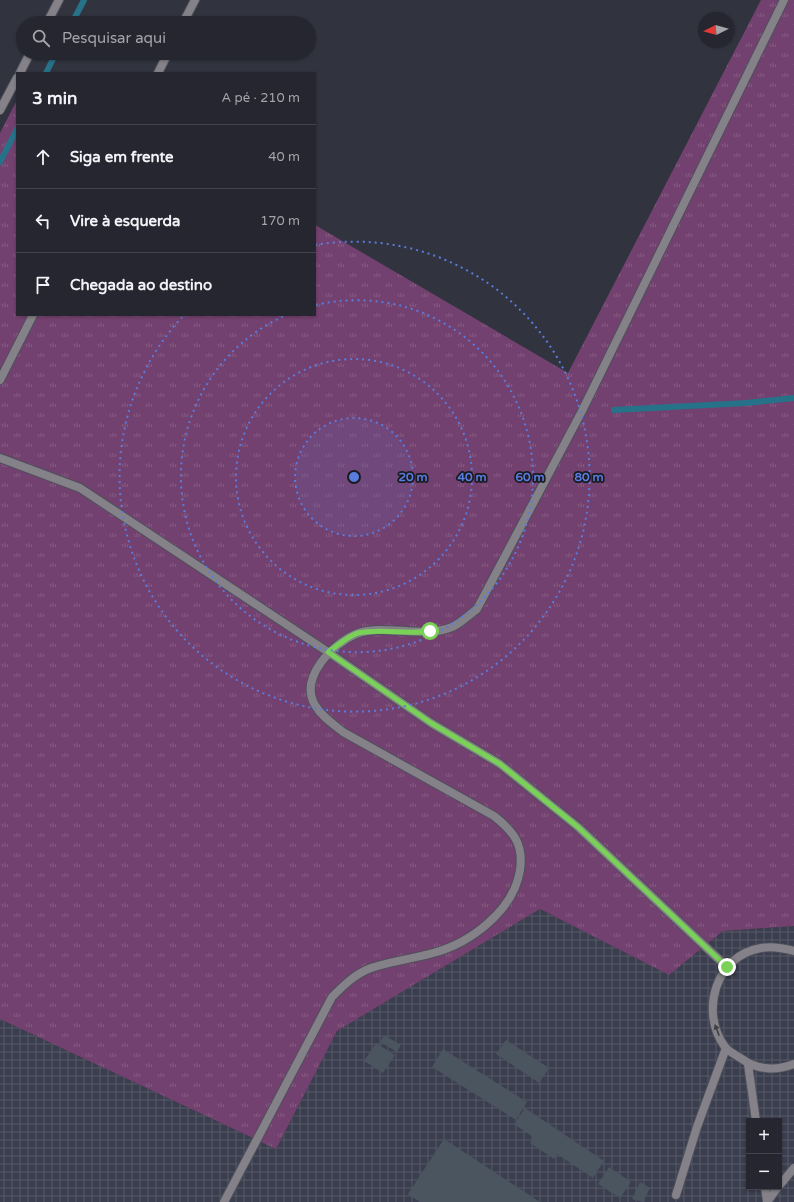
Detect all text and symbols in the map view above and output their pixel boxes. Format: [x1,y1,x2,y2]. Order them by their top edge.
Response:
north arrow [698,12,734,48]
search box [16,16,316,60]
icon: search [30,27,52,49]
text: Pesquisar aqui [62,29,166,47]
text: 3 min [32,88,77,109]
text: A pé · 210 m [221,90,300,106]
icon: ahead [32,146,54,168]
text: Siga em frente [70,148,174,166]
text: 40 m [268,149,300,165]
icon: left [32,210,54,232]
text: Vire à esquerda [70,212,180,230]
text: 170 m [260,213,300,229]
icon: arrive [32,274,54,296]
text: Chegada ao destino [70,276,212,294]
centre of rings [347,470,361,484]
text: 20 m [398,470,428,484]
text: 40 m [457,470,487,484]
text: 60 m [515,470,545,484]
text: 80 m [574,470,604,484]
route start [421,622,439,640]
route end [718,958,736,976]
one-way arrow [713,1023,719,1035]
map controls [746,1118,782,1190]
button: + [746,1118,782,1154]
button: − [746,1154,782,1190]

